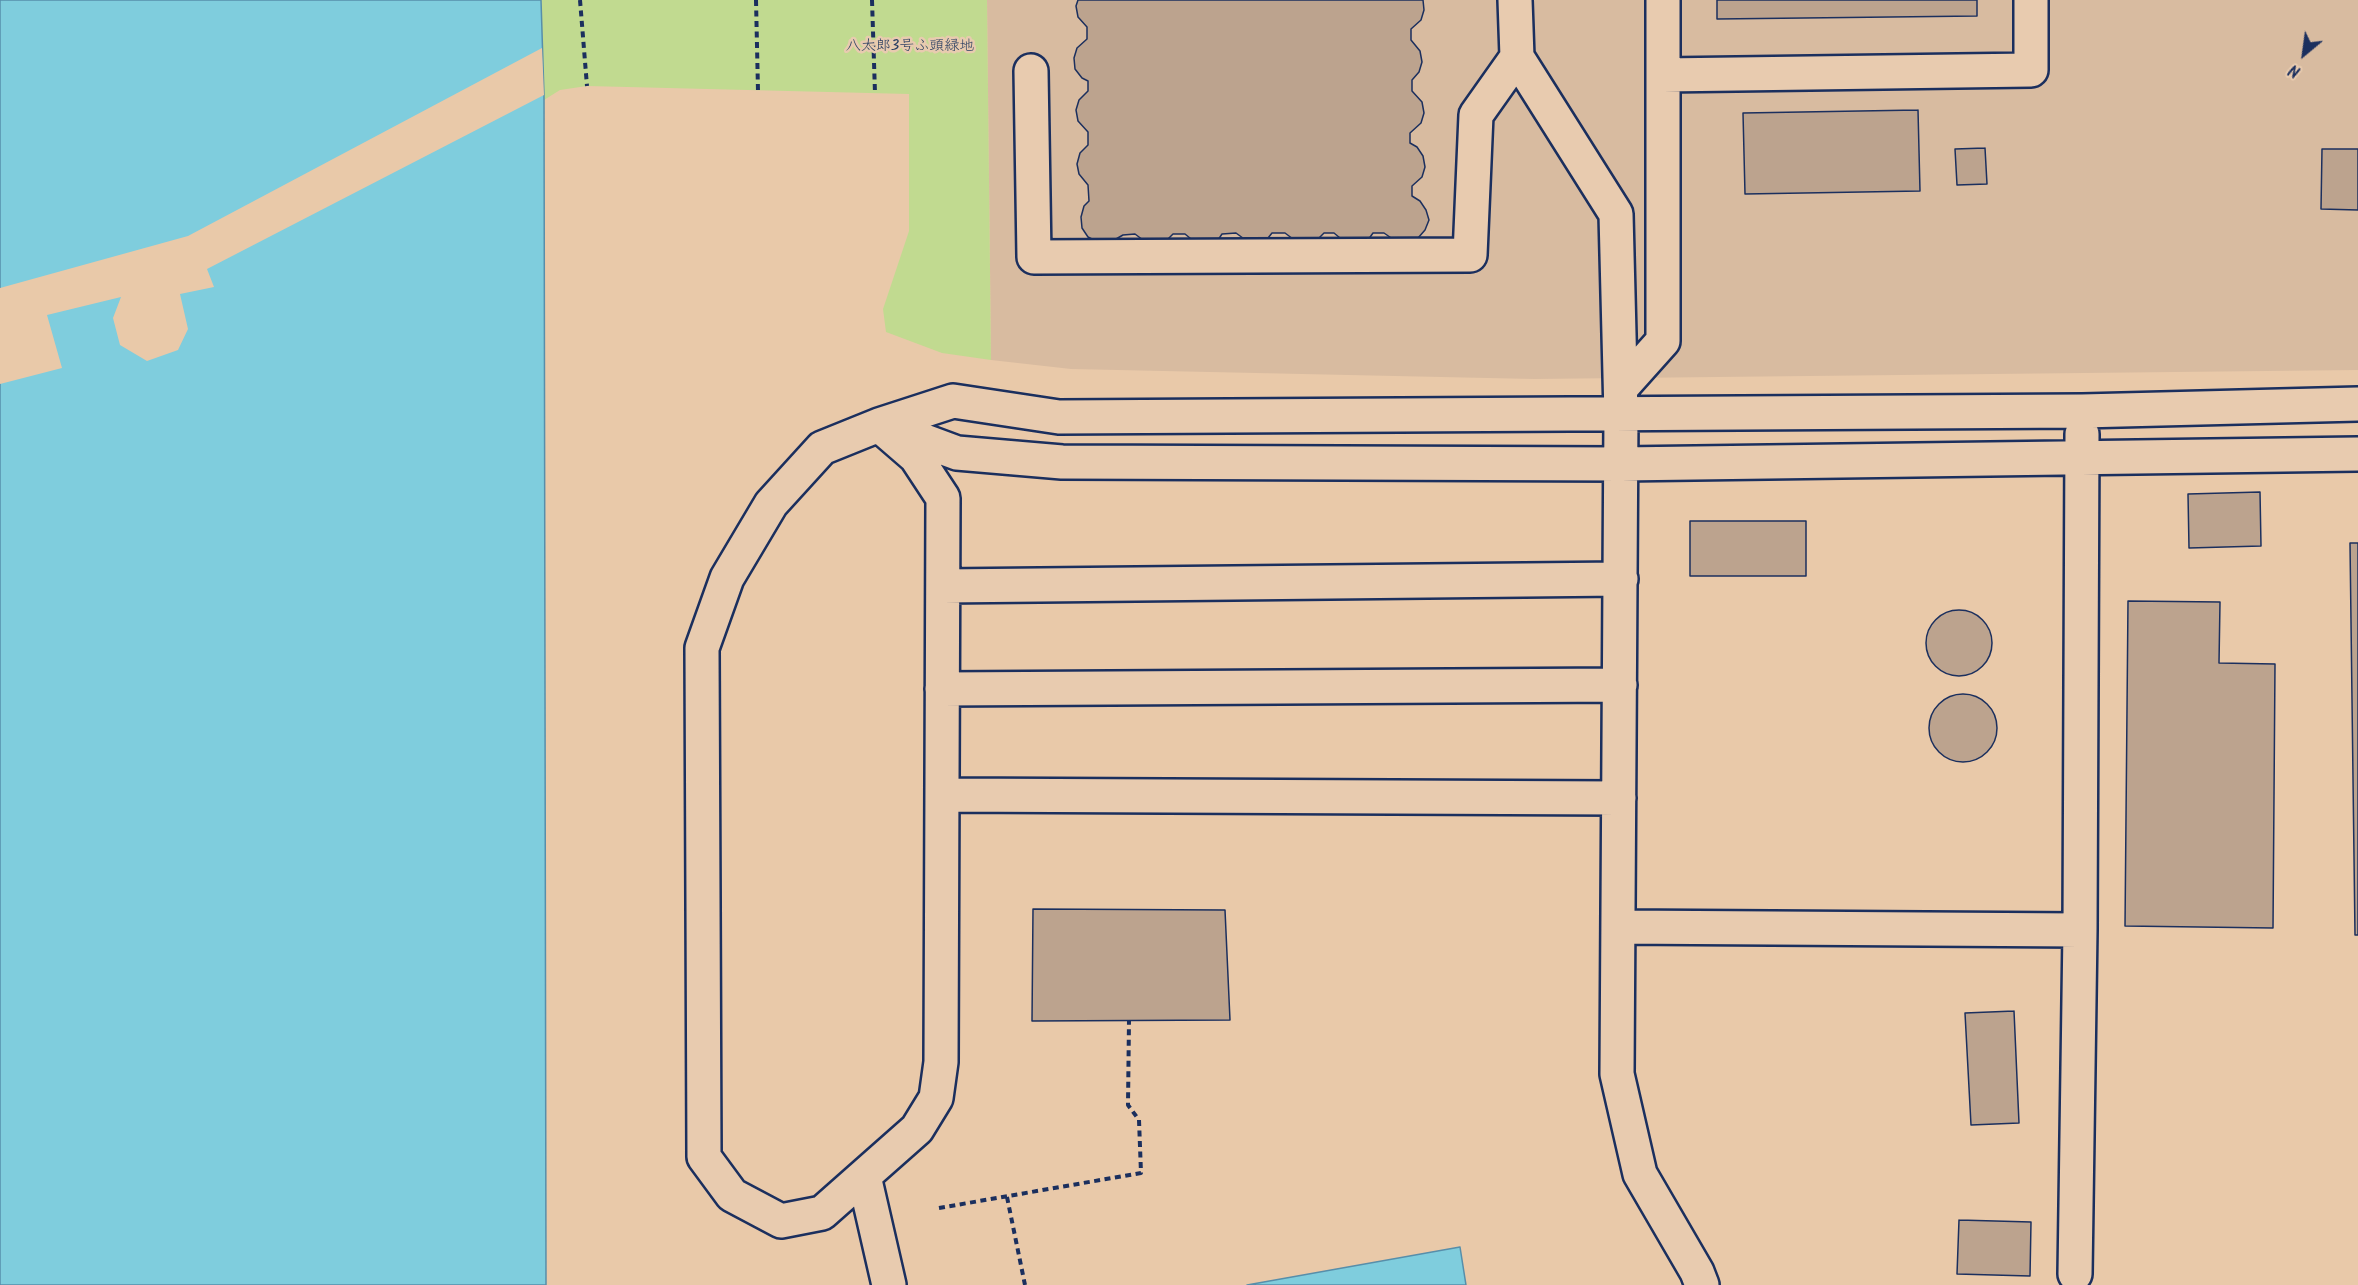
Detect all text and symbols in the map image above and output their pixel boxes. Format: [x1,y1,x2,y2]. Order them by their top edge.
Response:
north arrow [2274,24,2334,84]
park label: 八太郎3号ふ頭緑地 [846,38,974,56]
text: N [2285,57,2306,84]

